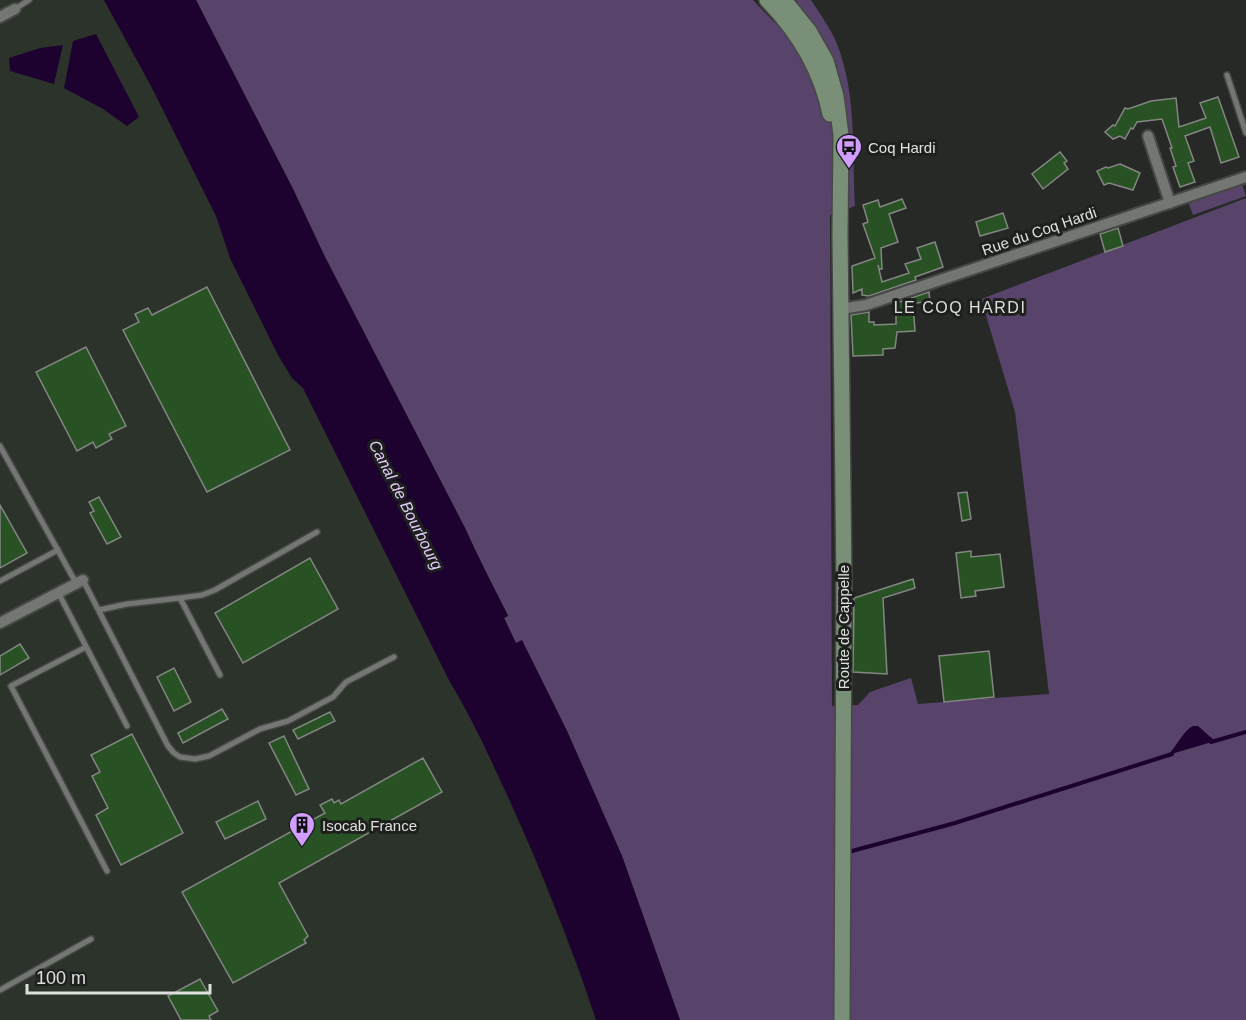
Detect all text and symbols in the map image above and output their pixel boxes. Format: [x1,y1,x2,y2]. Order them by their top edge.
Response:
bus stop icon: Coq Hardi [834,132,864,170]
place label: Coq Hardi [868,139,936,156]
street label: Rue du Coq Hardi [979,203,1099,259]
district label: LE COQ HARDI [894,299,1026,316]
water label: Canal de Bourbourg [366,437,446,573]
street label: Route de Cappelle [835,565,852,689]
building icon: Isocab France [287,810,317,848]
place label: Isocab France [322,817,417,834]
scale bar [27,957,210,995]
text: 100 m [36,968,86,988]

